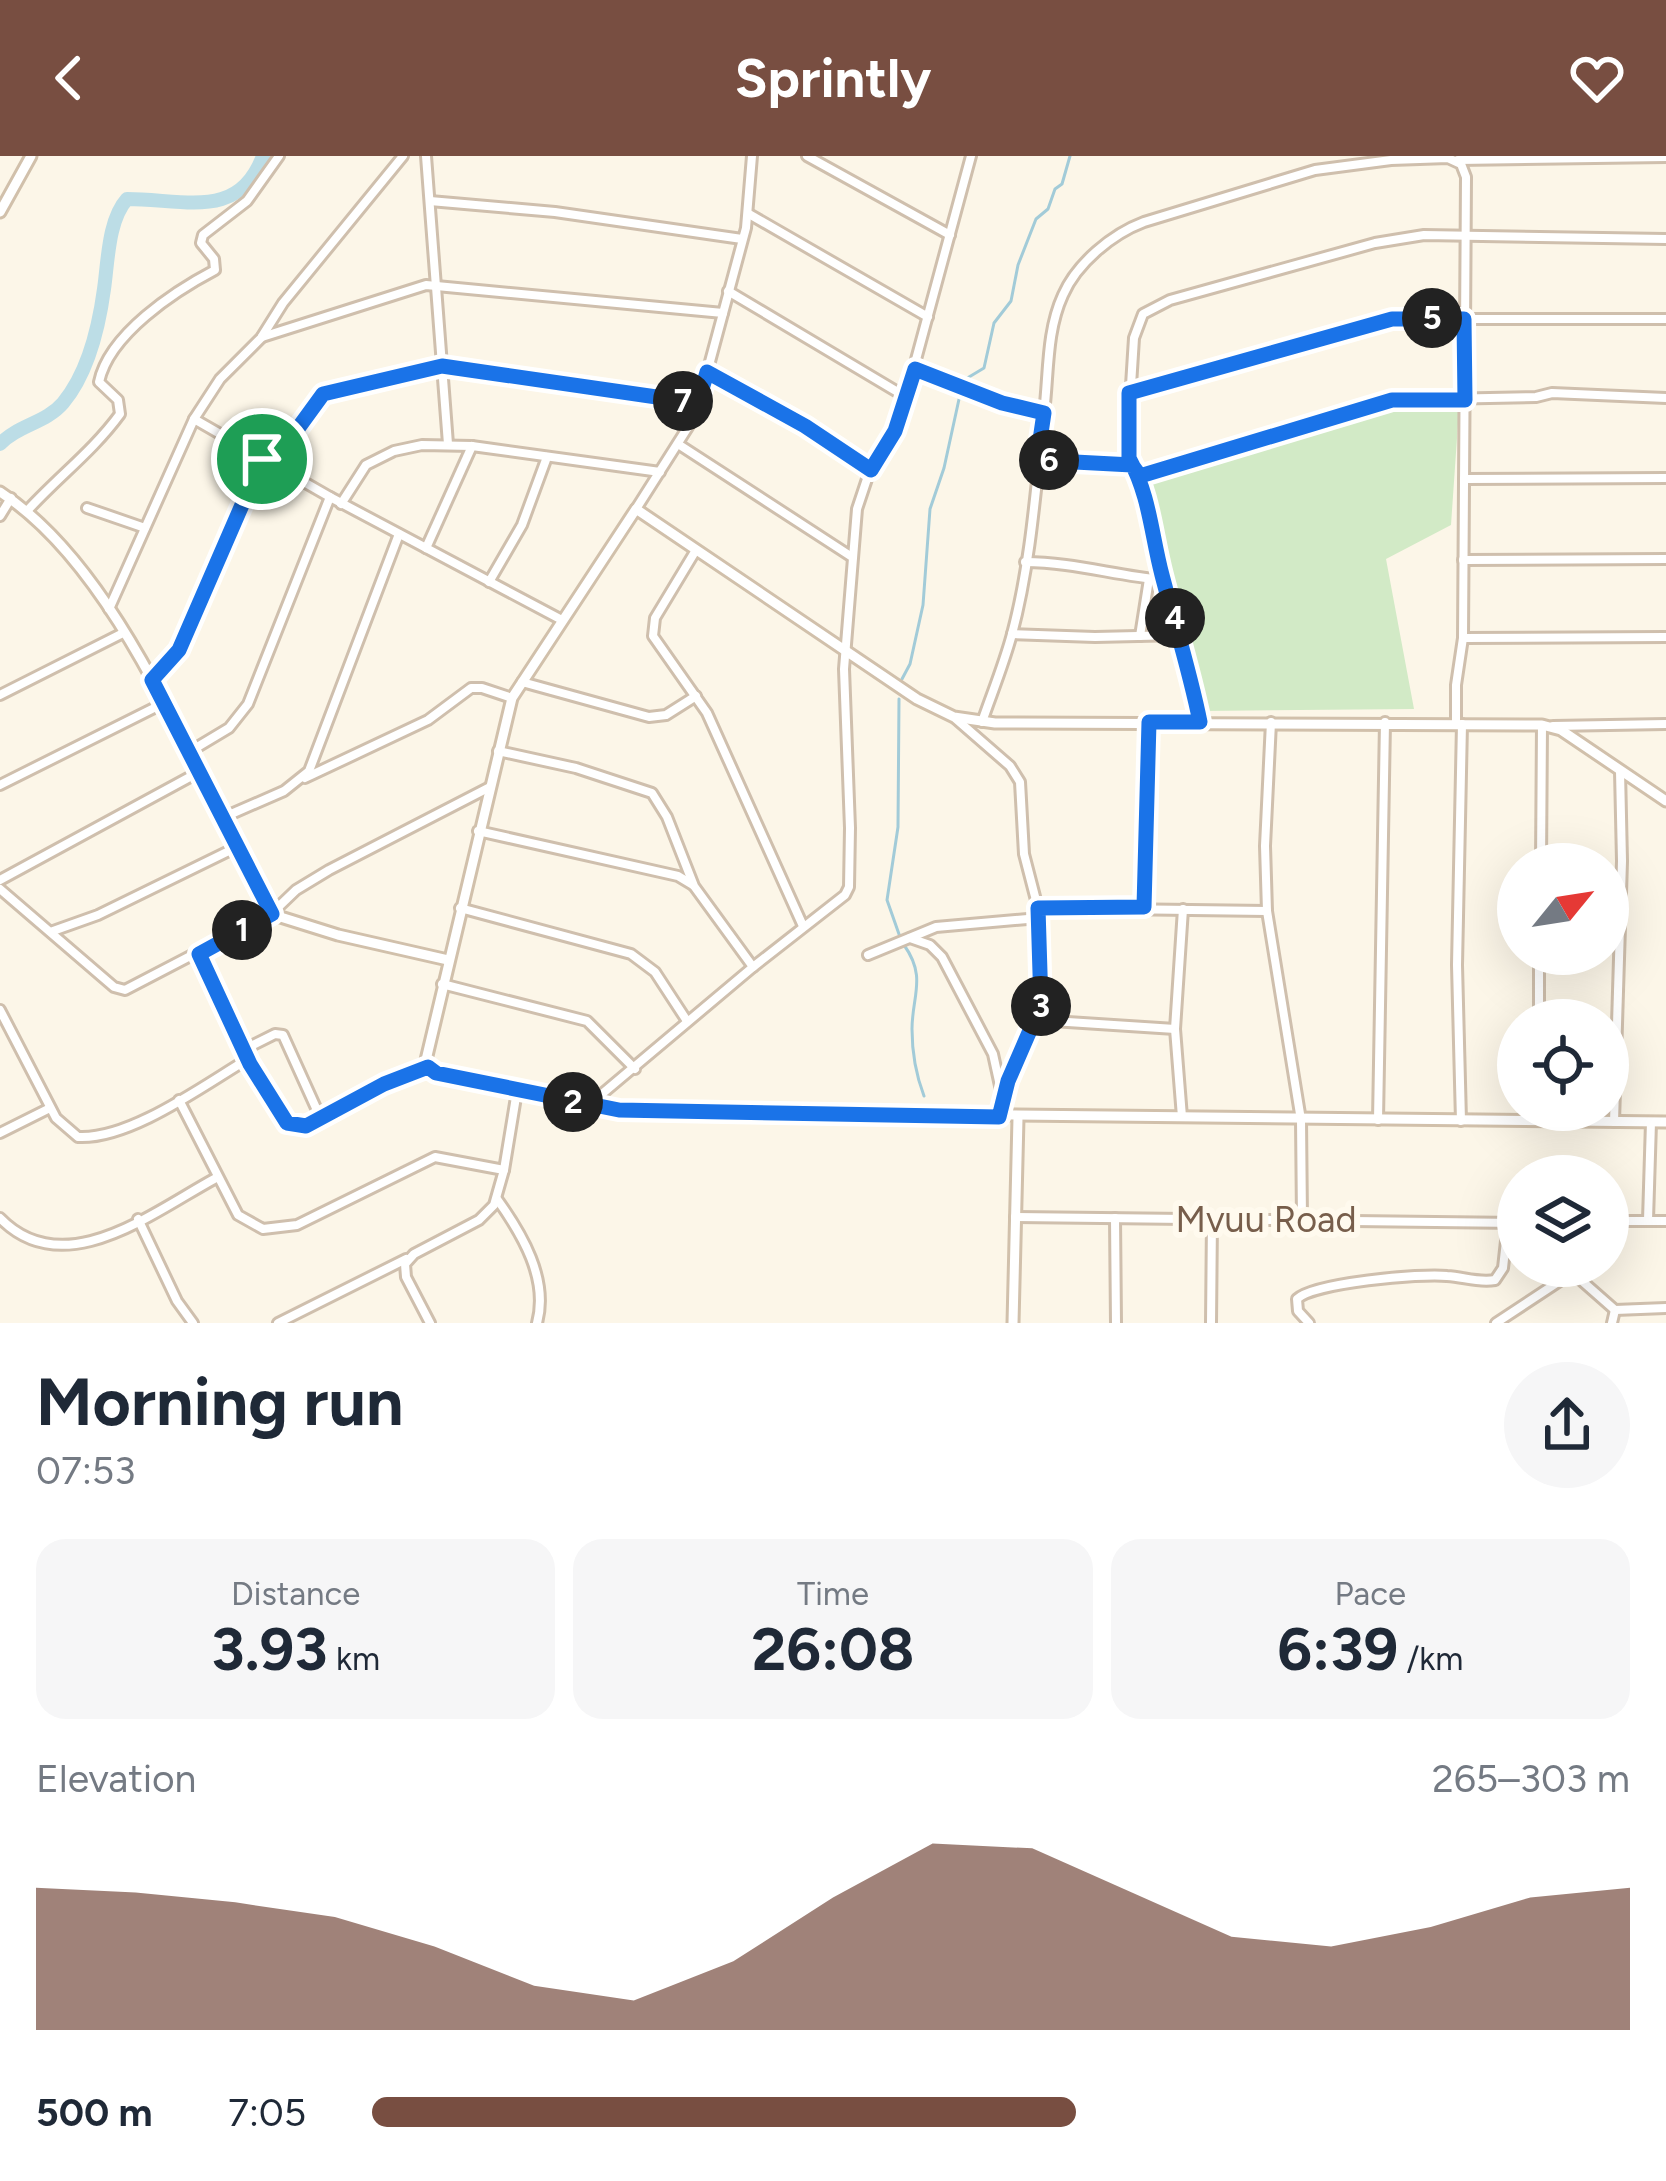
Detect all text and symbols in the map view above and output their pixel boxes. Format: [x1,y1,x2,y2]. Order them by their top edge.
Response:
icon: back [36,45,102,111]
icon: heart [1564,45,1630,111]
text: Sprintly [735,46,931,111]
pin: 5 [1402,288,1462,348]
text: 5 [1422,298,1442,337]
pin: 7 [653,371,713,431]
text: 7 [674,381,692,420]
pin [211,408,313,510]
icon: arrive [229,426,295,492]
pin: 6 [1019,430,1079,490]
text: 6 [1039,440,1059,479]
pin: 4 [1145,588,1205,648]
text: 4 [1165,598,1185,637]
north arrow [1497,843,1629,975]
map controls [1497,843,1629,1287]
pin: 1 [212,900,272,960]
text: 1 [235,910,249,949]
pin: 3 [1011,976,1071,1036]
text: 3 [1032,986,1050,1025]
button: locate [1497,999,1629,1131]
pin: 2 [543,1072,603,1132]
text: 2 [563,1082,583,1121]
button: layers [1497,1155,1629,1287]
street label: Mvuu Road [1175,1198,1357,1241]
text: Morning run [36,1362,404,1442]
button: share [1504,1362,1630,1488]
text: 07:53 [36,1447,135,1494]
text: Distance [231,1574,360,1613]
text: Time [797,1574,869,1613]
text: Pace [1335,1574,1406,1613]
text: 3.93 [211,1613,328,1685]
text: 26:08 [751,1613,915,1685]
text: 6:39 [1277,1613,1398,1685]
text: km [328,1639,380,1678]
text: /km [1398,1639,1463,1678]
text: Elevation [36,1755,196,1802]
text: 265–303 m [1432,1755,1630,1802]
text: 500 m [36,2089,153,2136]
text: 7:05 [228,2089,306,2136]

